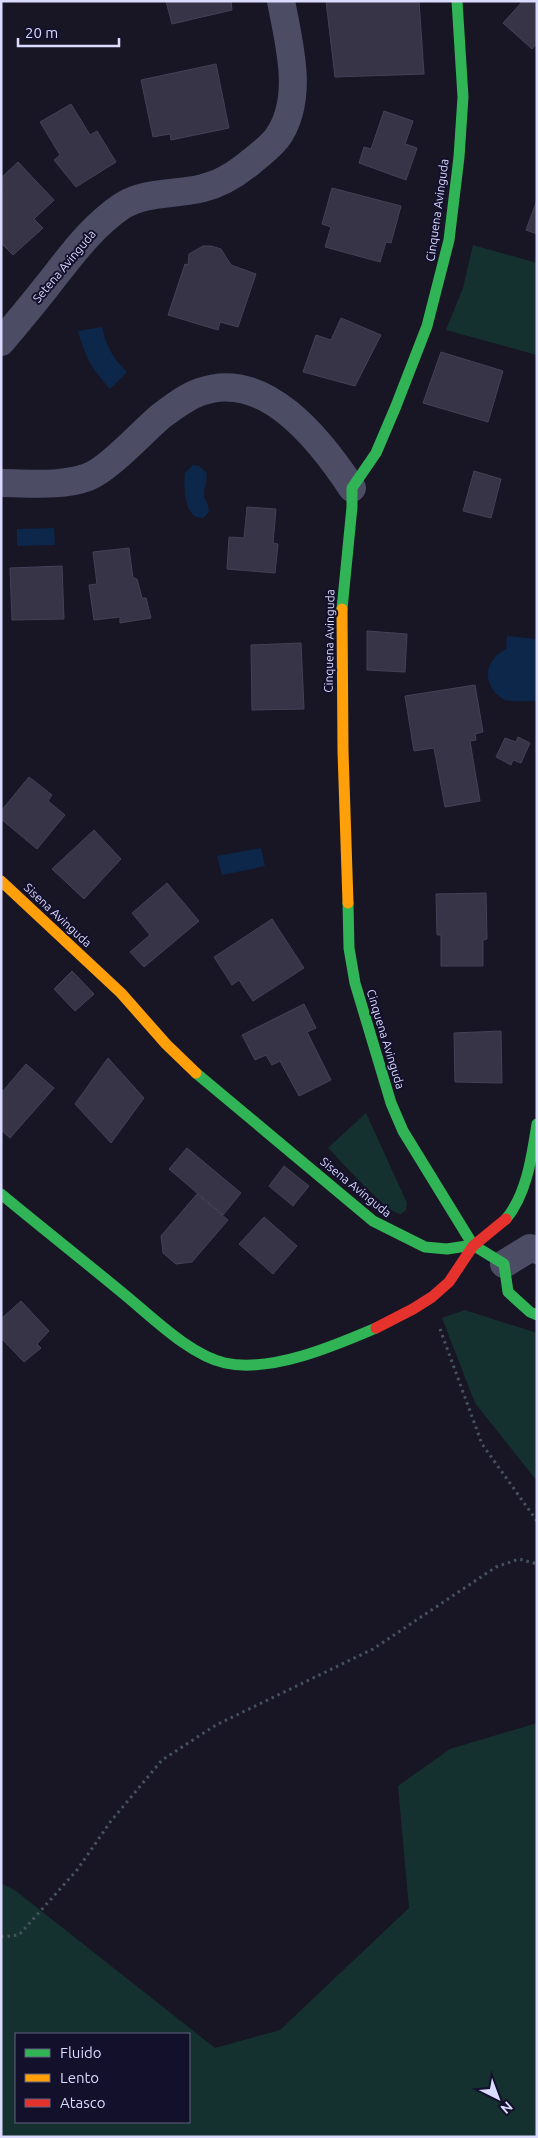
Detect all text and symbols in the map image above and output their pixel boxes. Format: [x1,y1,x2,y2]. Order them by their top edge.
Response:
scale bar [18,15,119,47]
text: 20 m [25,24,58,41]
street label: Cinquena Avinguda [423,158,451,262]
street label: Setena Avinguda [30,227,98,305]
street label: Cinquena Avinguda [322,589,336,693]
street label: Sisena Avinguda [22,881,94,949]
street label: Cinquena Avinguda [365,988,407,1090]
street label: Sisena Avinguda [318,1155,394,1219]
legend [15,2033,190,2123]
text: Fluido [60,2044,102,2061]
text: Lento [60,2069,99,2086]
north arrow [473,2073,523,2123]
text: Atasco [60,2094,106,2111]
text: N [497,2098,516,2117]

